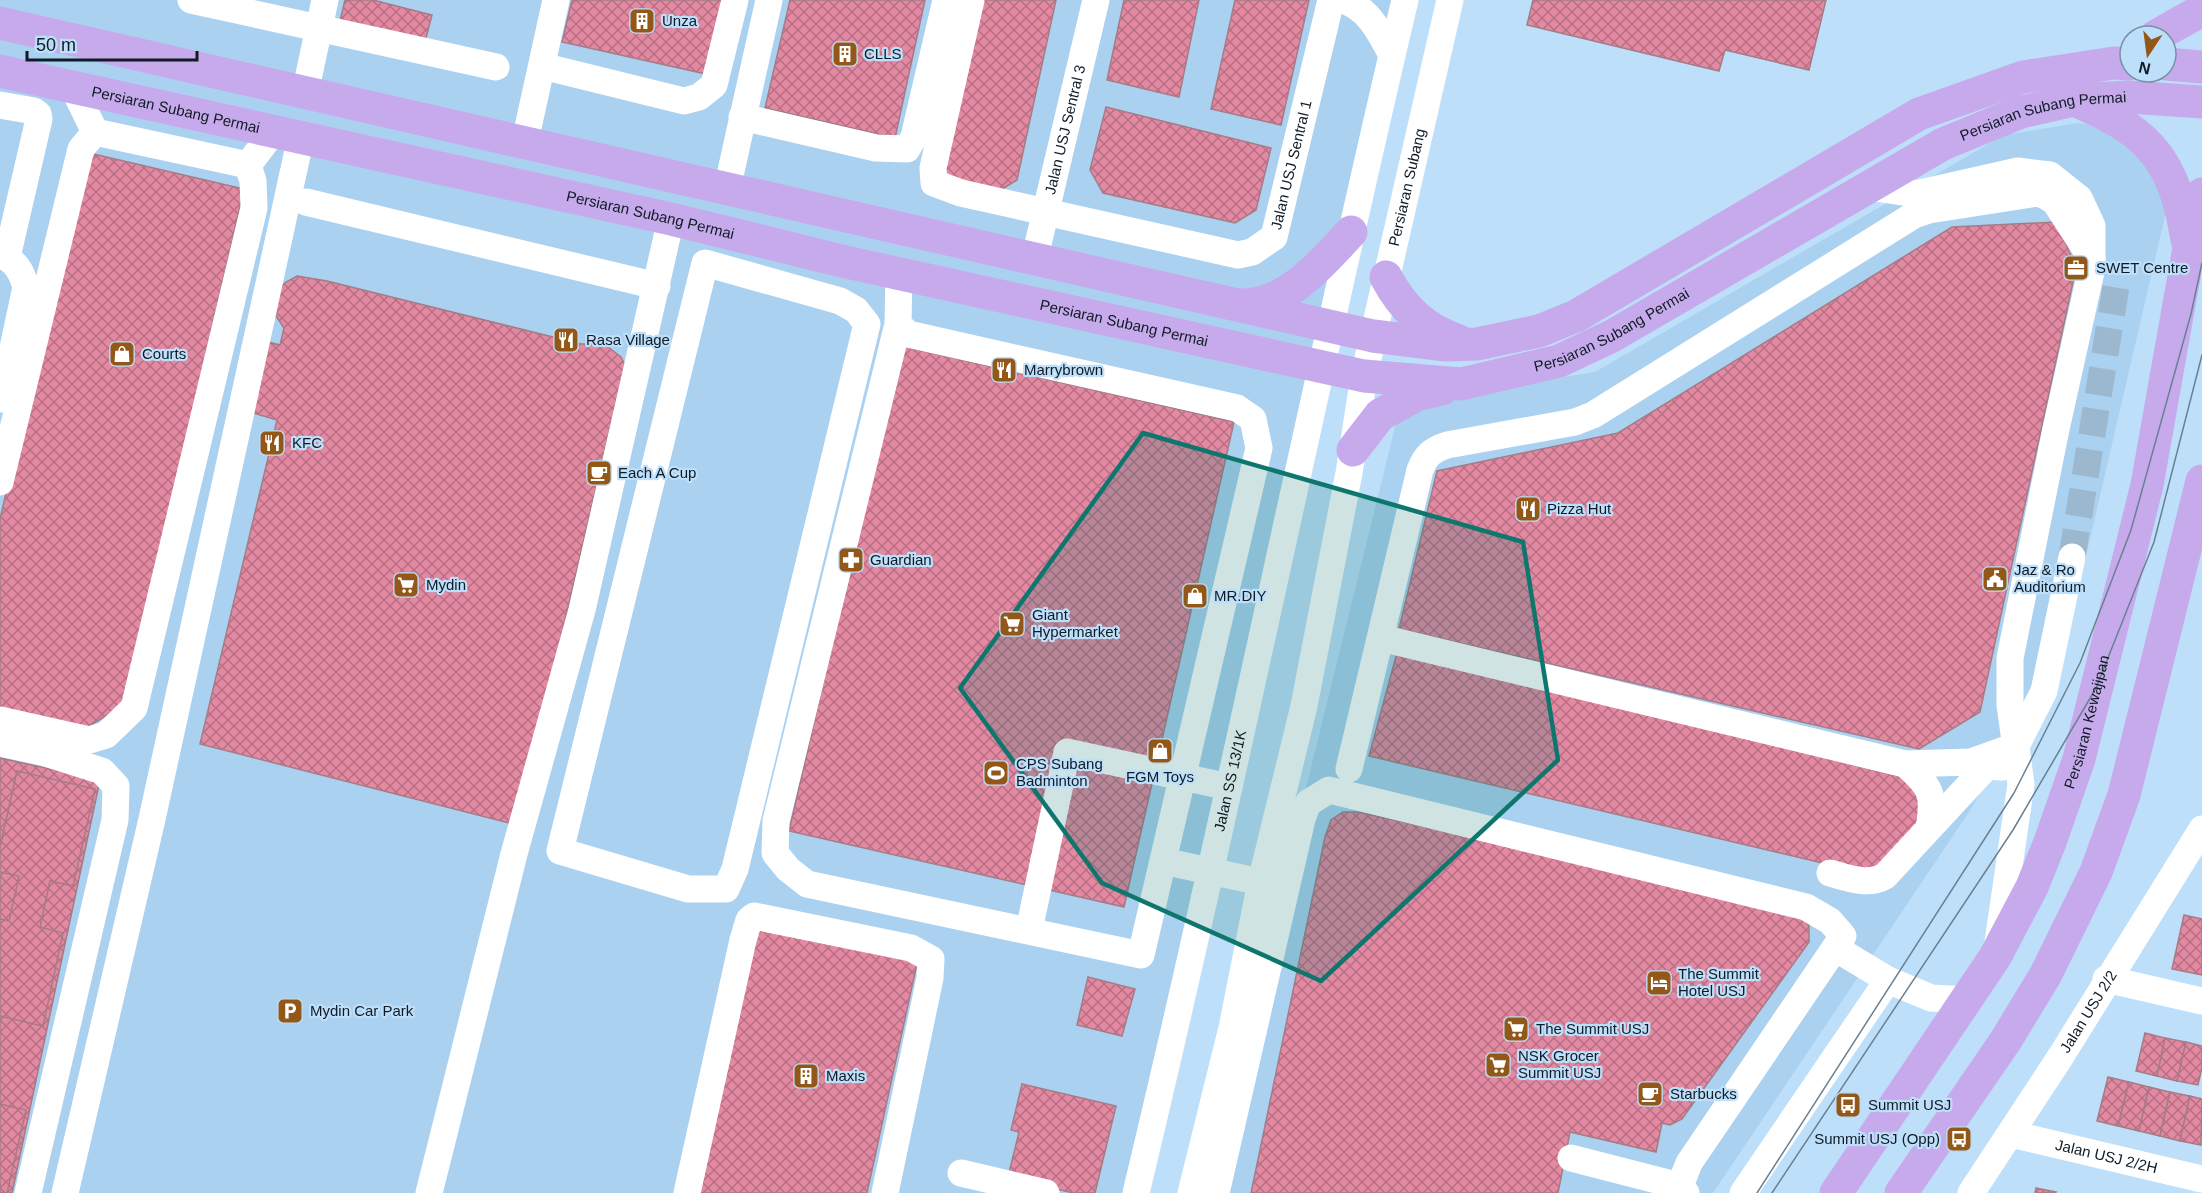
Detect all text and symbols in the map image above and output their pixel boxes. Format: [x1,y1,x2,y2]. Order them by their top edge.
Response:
building icon: Unza [627,6,657,36]
place label: Unza [662,12,698,29]
scale bar [27,24,196,62]
north arrow [2118,24,2178,84]
text: 50 m [36,35,76,55]
building icon: CLLS [830,39,860,69]
place label: CLLS [864,45,902,62]
text: N [2137,59,2152,78]
street label: Jalan USJ Sentral 3 [1041,63,1088,196]
street label: Persiaran Subang Permai [90,82,262,136]
street label: Persiaran Subang Permai [1957,88,2127,144]
street label: Jalan USJ Sentral 1 [1267,98,1315,231]
street label: Persiaran Subang [1385,127,1428,248]
street label: Persiaran Subang Permai [565,187,736,242]
office icon: SWET Centre [2061,253,2091,283]
place label: SWET Centre [2096,259,2188,276]
street label: Persiaran Subang Permai [1532,284,1692,375]
street label: Persiaran Subang Permai [1038,296,1210,349]
restaurant icon: Rasa Village [551,325,581,355]
place label: Rasa Village [586,331,670,348]
shop icon: Courts [107,339,137,369]
place label: Courts [142,345,186,362]
restaurant icon: Marrybrown [989,355,1019,385]
place label: Marrybrown [1024,361,1103,378]
restaurant icon: KFC [257,428,287,458]
place label: KFC [292,434,322,451]
cafe icon: Each A Cup [584,458,614,488]
place label: Each A Cup [618,464,696,481]
restaurant icon: Pizza Hut [1513,494,1543,524]
place label: Pizza Hut [1547,500,1612,517]
pharmacy icon: Guardian [836,545,866,575]
place label: Guardian [870,551,932,568]
place label: Jaz & Ro Auditorium [2014,561,2086,595]
public building icon: Jaz & Ro Auditorium [1980,564,2010,594]
supermarket icon: Mydin [391,570,421,600]
place label: Mydin [426,576,466,593]
shop icon: MR.DIY [1180,581,1210,611]
place label: MR.DIY [1214,587,1267,604]
place label: Giant Hypermarket [1032,606,1119,640]
supermarket icon: Giant Hypermarket [997,609,1027,639]
street label: Persiaran Kewajipan [2060,653,2112,791]
street label: Jalan SS 13/1K [1210,728,1249,833]
shop icon: FGM Toys [1145,736,1175,766]
place label: CPS Subang Badminton [1016,755,1103,789]
sports icon: CPS Subang Badminton [981,758,1011,788]
place label: FGM Toys [1126,768,1194,785]
place label: The Summit Hotel USJ [1678,965,1760,999]
street label: Jalan USJ 2/2 [2056,967,2120,1056]
hotel icon: The Summit Hotel USJ [1644,968,1674,998]
parking icon: Mydin Car Park [275,996,305,1026]
place label: Mydin Car Park [310,1002,414,1019]
supermarket icon: The Summit USJ [1501,1014,1531,1044]
place label: The Summit USJ [1536,1020,1649,1037]
place label: NSK Grocer Summit USJ [1518,1047,1601,1081]
supermarket icon: NSK Grocer Summit USJ [1483,1050,1513,1080]
building icon: Maxis [791,1061,821,1091]
place label: Maxis [826,1067,865,1084]
cafe icon: Starbucks [1635,1079,1665,1109]
place label: Starbucks [1670,1085,1737,1102]
bus stop icon: Summit USJ [1833,1090,1863,1120]
place label: Summit USJ [1868,1096,1951,1113]
bus stop icon: Summit USJ (Opp) [1944,1124,1974,1154]
place label: Summit USJ (Opp) [1814,1130,1940,1147]
street label: Jalan USJ 2/2H [2054,1136,2159,1176]

